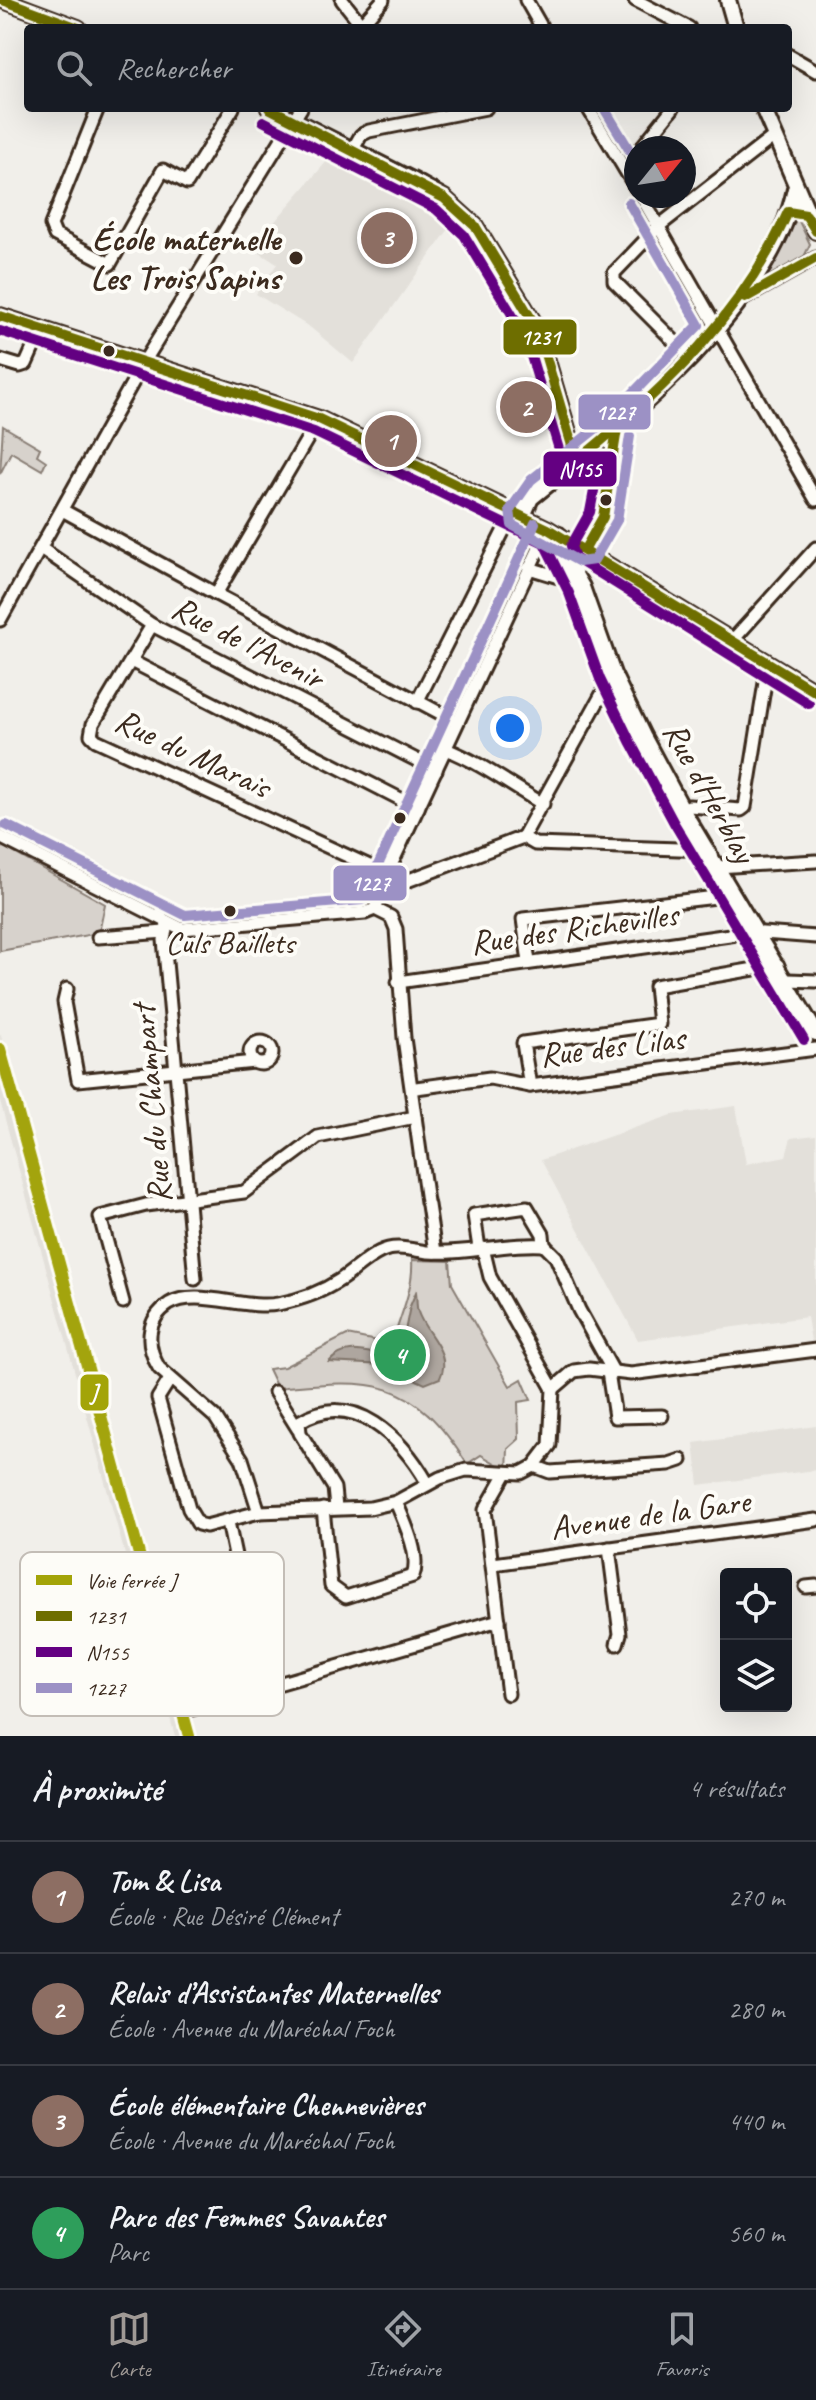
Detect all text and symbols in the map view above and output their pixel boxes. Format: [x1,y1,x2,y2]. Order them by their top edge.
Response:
search box [24,24,792,112]
icon: search [52,46,96,90]
text: Rechercher [116,49,231,87]
north arrow [624,136,696,208]
pin: 3 [361,208,413,268]
place label: École maternelle Les Trois Sapins [90,217,283,299]
marker: École maternelle Les Trois Sapins [287,249,305,267]
line badge: 1231 [502,318,578,356]
text: 1231 [520,324,562,352]
unlabelled marker [101,343,117,359]
pin: 2 [500,377,552,437]
line badge: 1227 [577,393,652,431]
text: 1227 [595,399,637,427]
pin: 1 [365,411,417,471]
line badge: N155 [542,450,618,488]
text: N155 [559,456,604,484]
unlabelled marker [598,492,614,508]
street label: Rue de l'Avenir [165,585,334,700]
street label: Rue du Marais [108,698,281,809]
your location [490,708,530,748]
street label: Rue d'Herblay [654,714,767,872]
unlabelled marker [392,810,408,826]
line badge: 1227 [332,864,408,902]
text: 1227 [350,870,392,898]
street label: Rue des Richevilles [467,892,683,964]
marker: Culs Baillets [222,903,238,919]
place label: Culs Baillets [166,922,298,963]
street label: Rue du Champart [121,998,181,1205]
street label: Rue des Lilas [537,1015,690,1076]
pin: 4 [374,1325,426,1385]
line badge: J [79,1373,110,1412]
text: J [89,1379,102,1407]
street label: Avenue de la Gare [548,1478,755,1549]
legend [20,1552,284,1716]
text: Voie ferrée J [86,1567,179,1595]
map controls [720,1568,792,1712]
button: locate [720,1568,792,1640]
text: 1231 [86,1603,127,1631]
text: N155 [86,1639,130,1667]
button: layers [720,1640,792,1712]
text: 1227 [86,1675,127,1703]
text: À proximité [32,1767,161,1810]
text: 4 résultats [689,1772,784,1805]
text: Tom & Lisa [108,1862,220,1900]
text: 1 [52,1881,64,1914]
text: 270 m [728,1881,784,1914]
text: École · Rue Désiré Clément [108,1900,338,1933]
text: Relais d’Assistantes Maternelles [108,1974,438,2012]
text: 2 [52,1993,64,2026]
text: 280 m [728,1993,784,2026]
text: École · Avenue du Maréchal Foch [108,2012,395,2045]
text: École élémentaire Chennevières [108,2086,423,2124]
text: 3 [52,2105,64,2138]
text: 440 m [728,2105,784,2138]
text: École · Avenue du Maréchal Foch [108,2124,395,2157]
text: Parc des Femmes Savantes [108,2198,384,2236]
text: 4 [52,2217,64,2250]
text: 560 m [728,2217,784,2250]
text: Parc [108,2236,149,2269]
tab: Carte [107,2307,151,2383]
tab: Itinéraire [366,2307,441,2383]
tab: Favoris [655,2307,709,2383]

